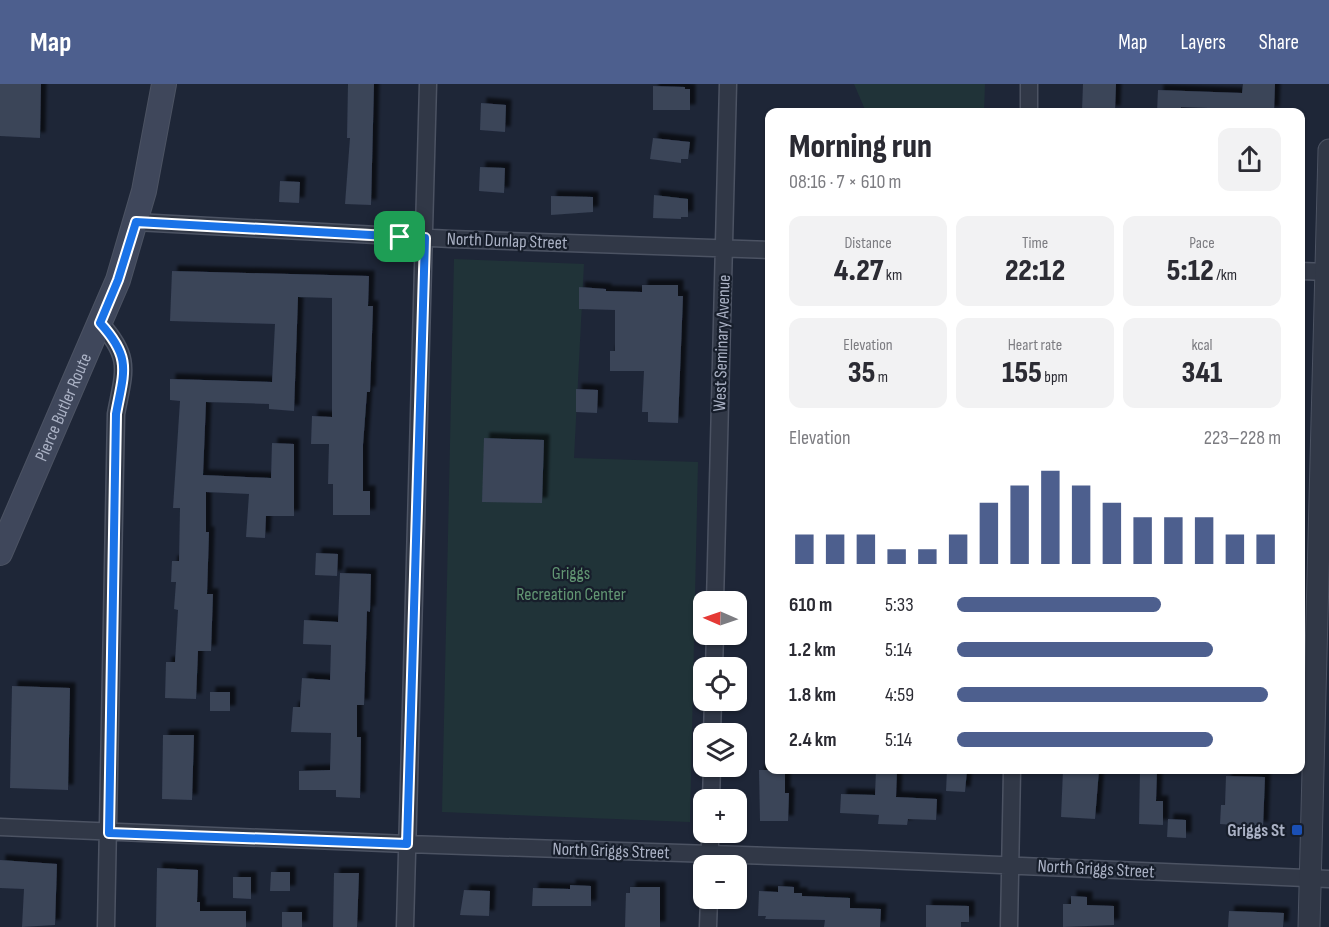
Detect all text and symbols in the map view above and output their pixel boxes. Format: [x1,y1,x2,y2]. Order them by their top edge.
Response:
text: Map [30,26,71,59]
text: Map [1118,30,1147,55]
text: Layers [1180,30,1226,55]
text: Share [1259,30,1299,55]
text: Morning run [789,127,932,167]
button: share [1218,128,1281,191]
text: 08:16 · 7 × 610 m [789,170,901,194]
pin [374,211,425,262]
icon: arrive [383,220,416,253]
street label: North Dunlap Street [446,228,568,254]
text: Distance [844,234,892,253]
text: Time [1022,234,1048,253]
text: Pace [1189,234,1215,253]
text: 4.27 [834,253,883,289]
text: 22:12 [1005,253,1065,289]
text: 5:12 [1167,253,1214,289]
text: km [883,266,902,285]
text: /km [1214,266,1237,285]
street label: West Seminary Avenue [709,274,735,412]
text: Elevation [843,336,893,355]
text: Heart rate [1008,336,1062,355]
text: kcal [1191,336,1213,355]
street label: Pierce Butler Route [30,350,96,464]
text: 35 [848,355,875,391]
text: 155 [1002,355,1042,391]
text: 341 [1182,355,1222,391]
text: m [875,368,888,387]
text: bpm [1042,368,1068,387]
text: Elevation [789,426,851,450]
text: 223–228 m [1204,426,1281,450]
park label: Griggs Recreation Center [516,563,626,605]
north arrow [693,591,747,645]
map controls [693,591,747,909]
text: 610 m [789,593,832,617]
text: 5:33 [885,593,914,617]
text: 1.2 km [789,638,836,662]
text: 5:14 [885,638,912,662]
button: locate [693,657,747,711]
text: 1.8 km [789,683,836,707]
text: 4:59 [885,683,914,707]
button: layers [693,723,747,777]
text: 2.4 km [789,728,837,752]
text: 5:14 [885,728,912,752]
button: + [693,789,747,843]
place label: Griggs St [1227,820,1285,841]
marker: Griggs St [1290,823,1304,837]
street label: North Griggs Street [552,838,670,864]
button: − [693,855,747,909]
street label: North Griggs Street [1037,855,1156,883]

